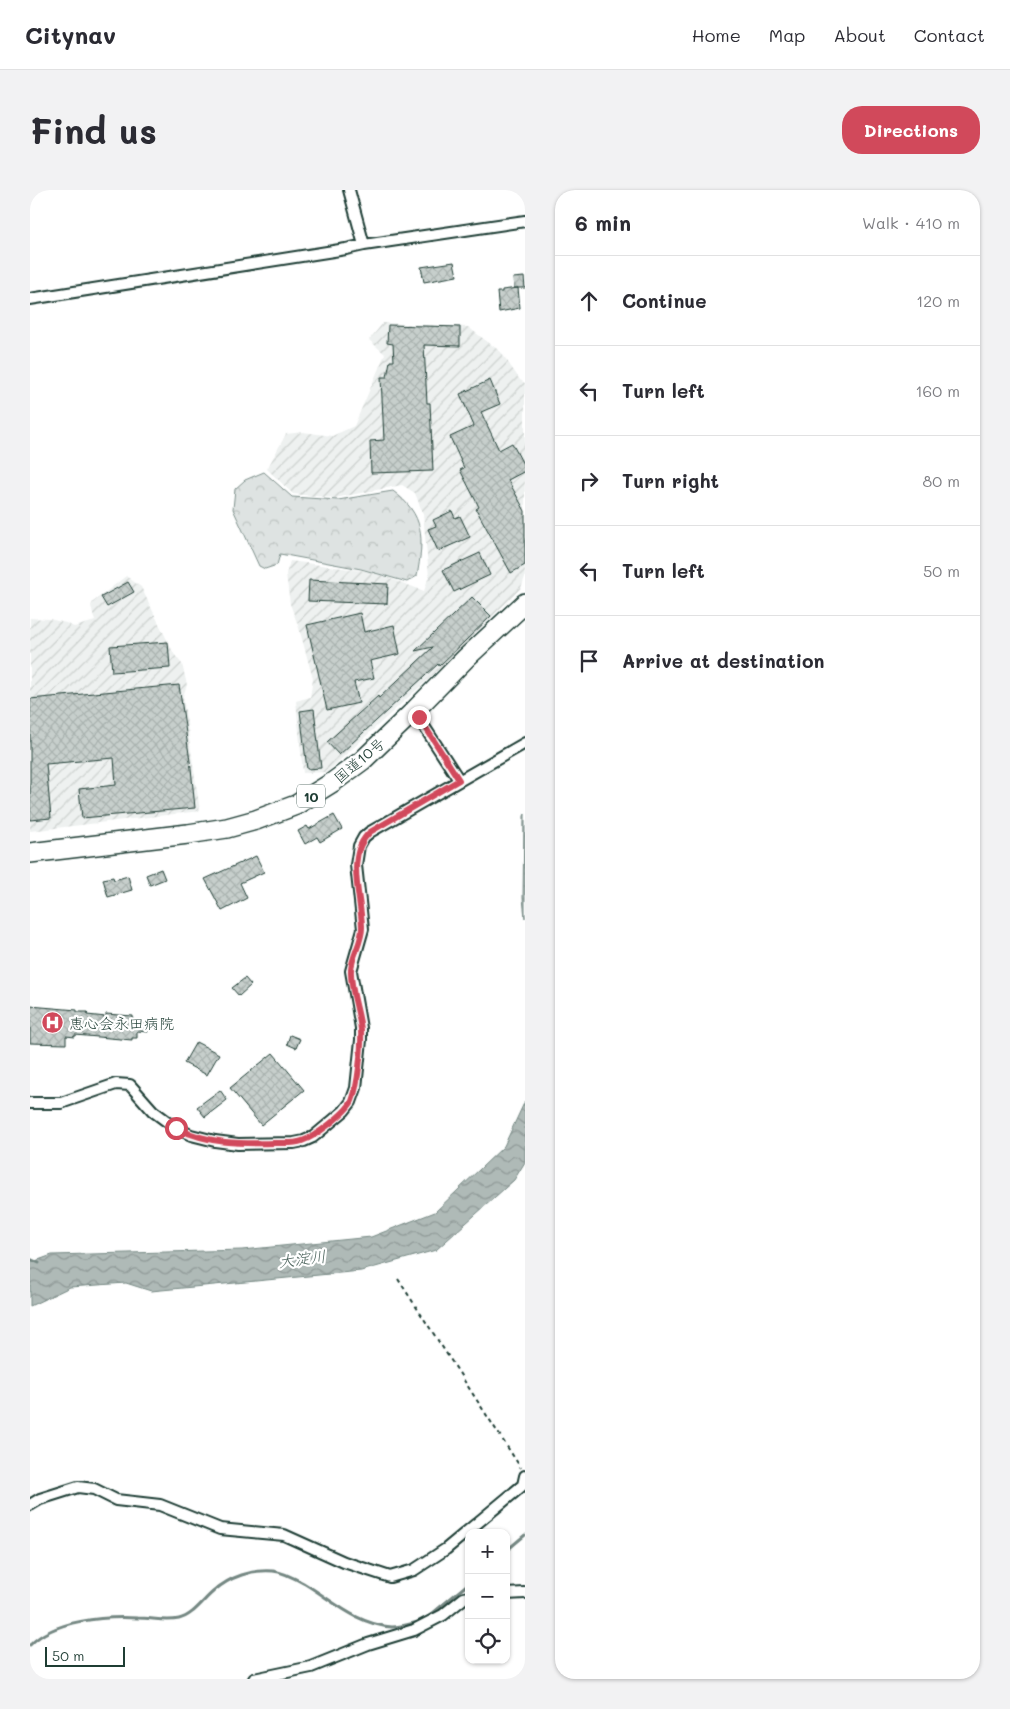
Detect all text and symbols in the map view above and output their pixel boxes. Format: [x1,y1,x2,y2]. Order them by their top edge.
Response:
text: Citynav [25,19,116,50]
text: Home [692,23,741,47]
text: Map [769,23,805,47]
text: About [833,23,886,47]
text: Contact [914,23,985,47]
button: Directions [842,106,980,154]
text: Find us [30,107,157,153]
text: 6 min [575,209,631,236]
text: Walk · 410 m [862,212,960,233]
icon: ahead [575,287,603,315]
text: Continue [622,288,707,313]
text: 120 m [916,290,960,311]
icon: left [575,377,603,405]
text: Turn left [622,378,705,403]
text: 160 m [915,380,960,401]
icon: right [575,467,603,495]
text: Turn right [622,468,719,493]
text: 80 m [923,470,960,491]
icon: left [575,557,603,585]
text: Turn left [622,558,705,583]
text: 50 m [923,560,960,581]
icon: arrive [575,647,603,675]
text: Arrive at destination [622,648,825,673]
route end [408,706,431,729]
street label: 国道10号 [329,733,389,787]
road number: 10 [297,784,325,808]
hospital icon: 恵心会永田病院 [41,1011,65,1035]
place label: 恵心会永田病院 [69,1013,174,1033]
route start [165,1117,188,1140]
water label: 大淀川 [277,1245,327,1271]
map controls [465,1529,510,1664]
button: + [465,1529,510,1574]
button: − [465,1574,510,1619]
button: locate [465,1619,510,1664]
scale bar [45,1644,125,1667]
text: 50 m [52,1646,84,1665]

